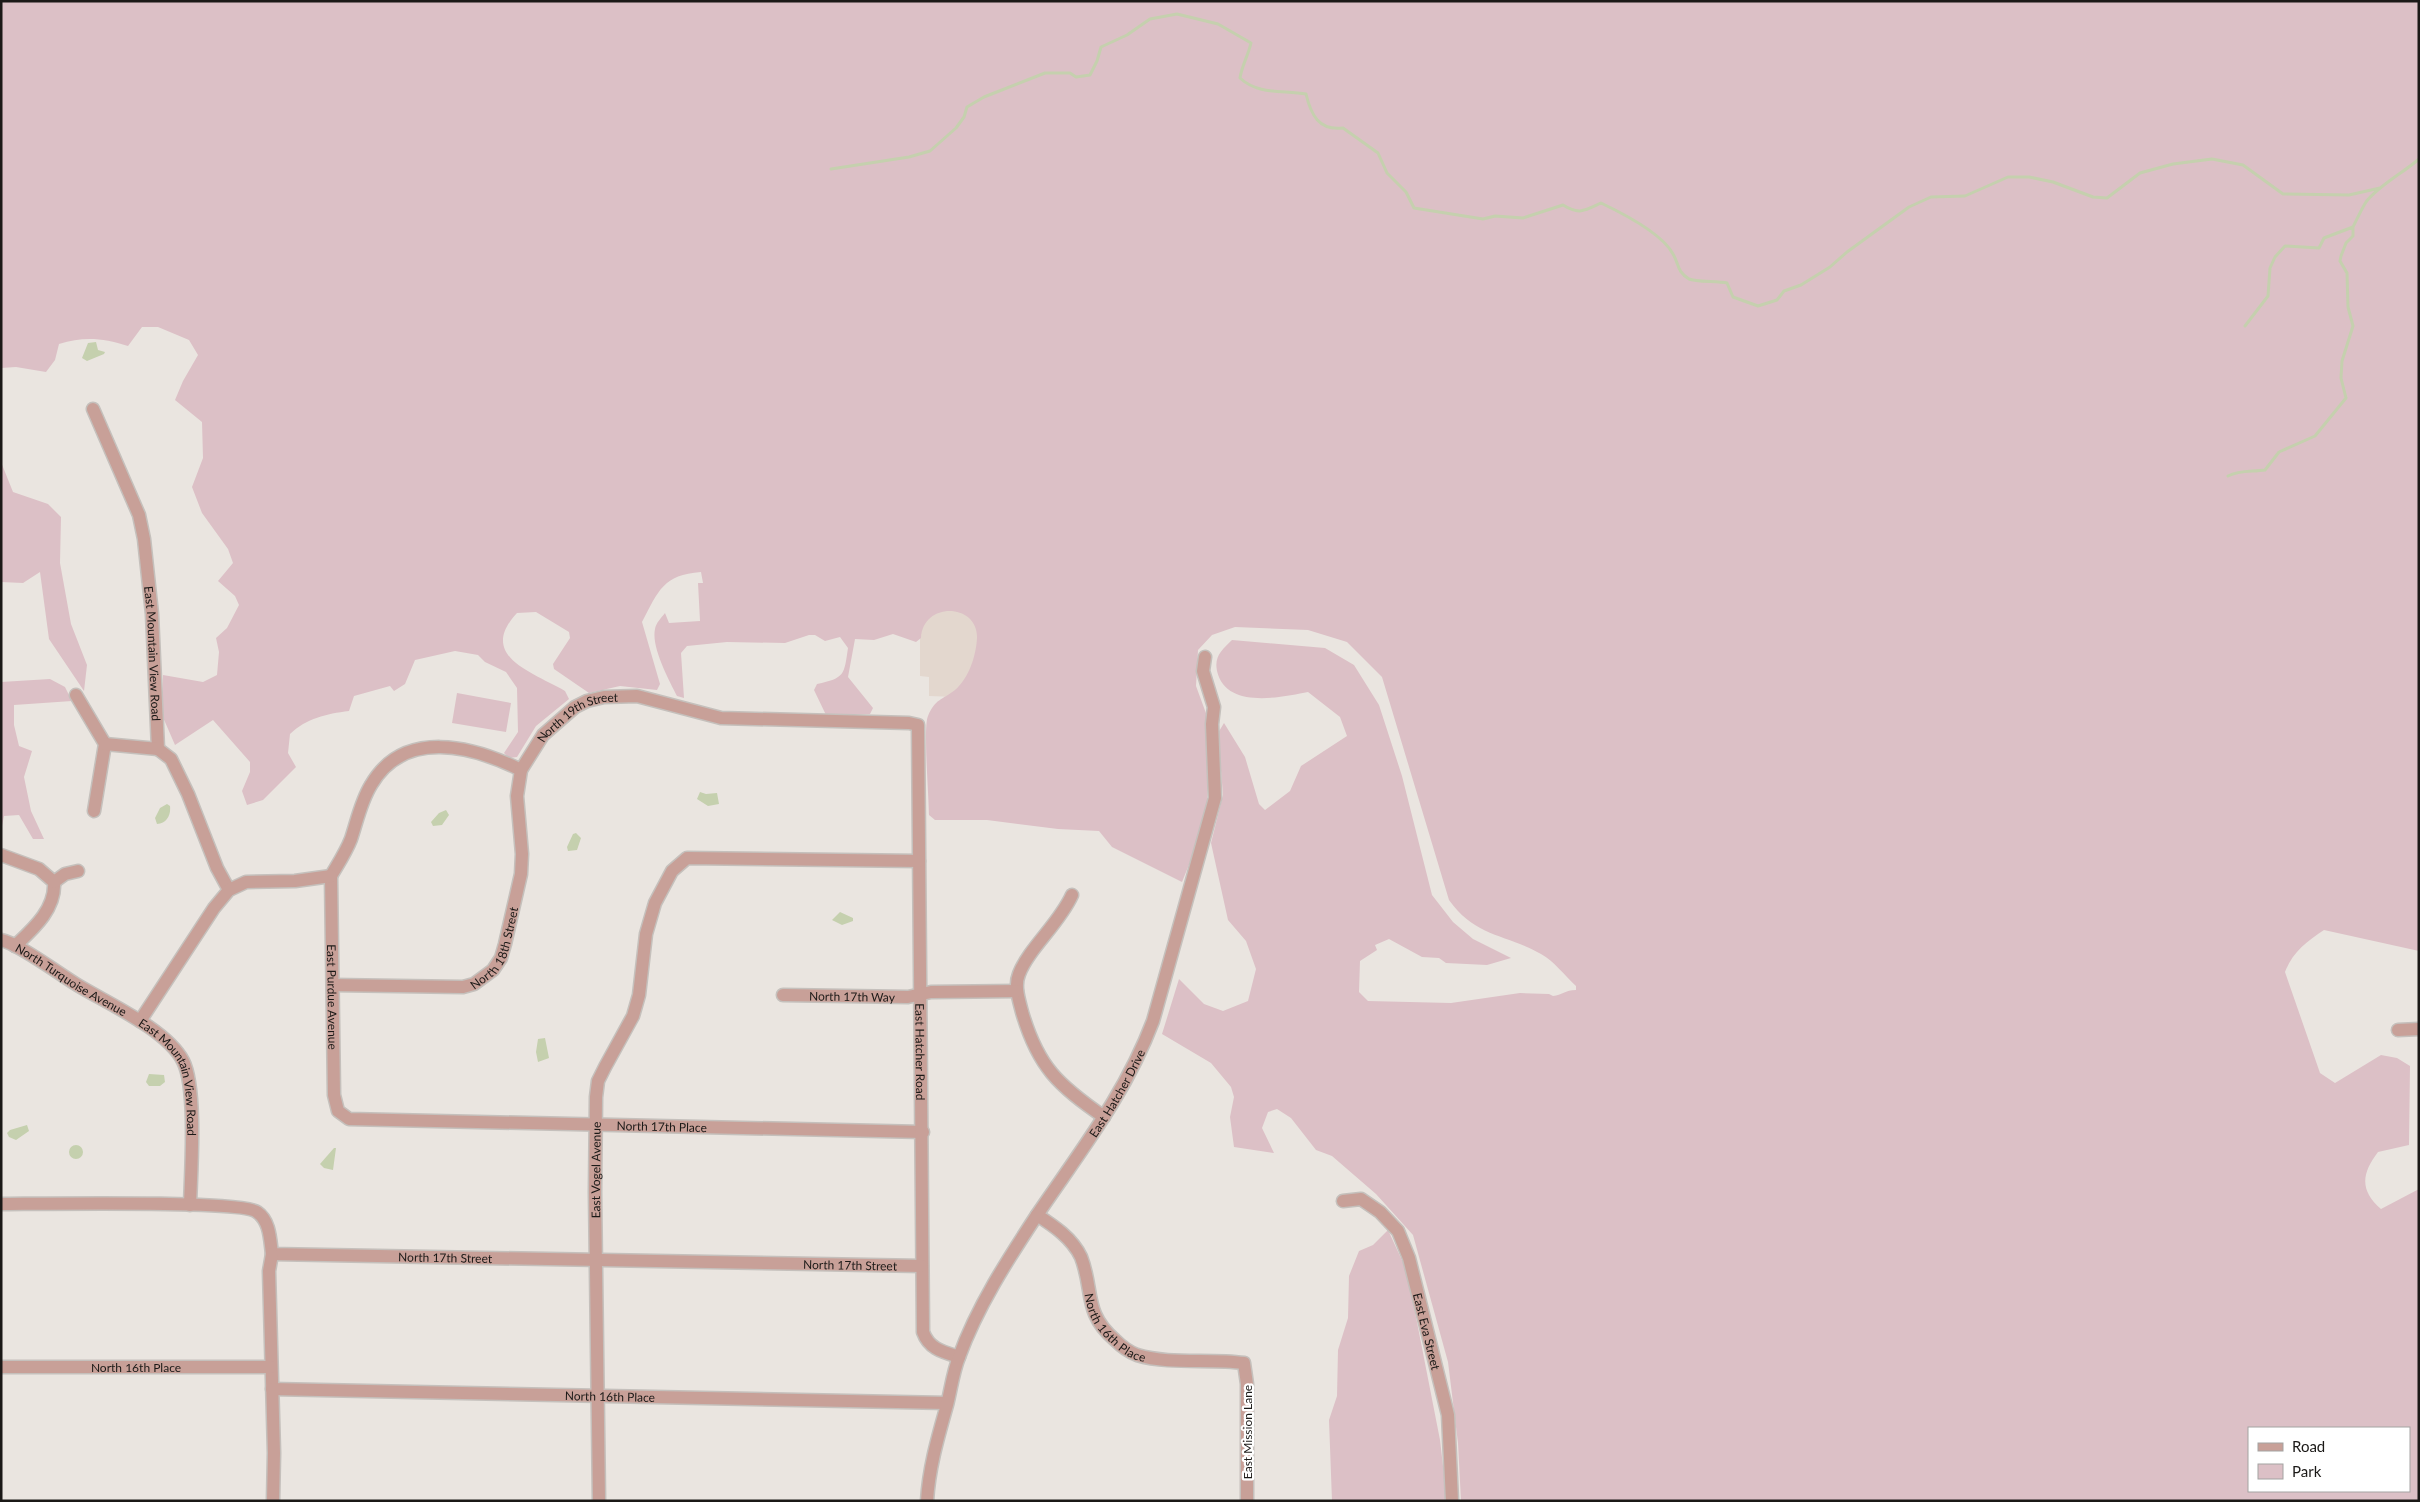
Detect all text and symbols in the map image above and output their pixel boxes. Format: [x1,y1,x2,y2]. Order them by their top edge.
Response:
street label: East Mountain View Road [142,585,164,721]
street label: North 19th Street [533,689,619,745]
street label: North 18th Street [467,905,521,992]
street label: North Turquoise Avenue [13,940,130,1019]
street label: East Purdue Avenue [324,944,341,1050]
street label: North 17th Way [809,988,896,1004]
street label: East Hatcher Road [913,1003,929,1100]
street label: East Mountain View Road [136,1015,200,1136]
street label: East Hatcher Drive [1085,1047,1148,1140]
street label: North 17th Place [617,1118,707,1135]
street label: East Vogel Avenue [587,1122,603,1219]
street label: North 17th Street [398,1249,493,1266]
street label: North 17th Street [803,1256,898,1273]
street label: East Eva Street [1410,1291,1444,1372]
street label: North 16th Place [1082,1292,1147,1364]
street label: North 16th Place [91,1360,181,1375]
street label: East Mission Lane [1240,1385,1255,1479]
street label: North 16th Place [565,1388,655,1404]
legend [2248,1427,2410,1492]
text: Road [2292,1437,2325,1455]
text: Park [2292,1462,2322,1480]

